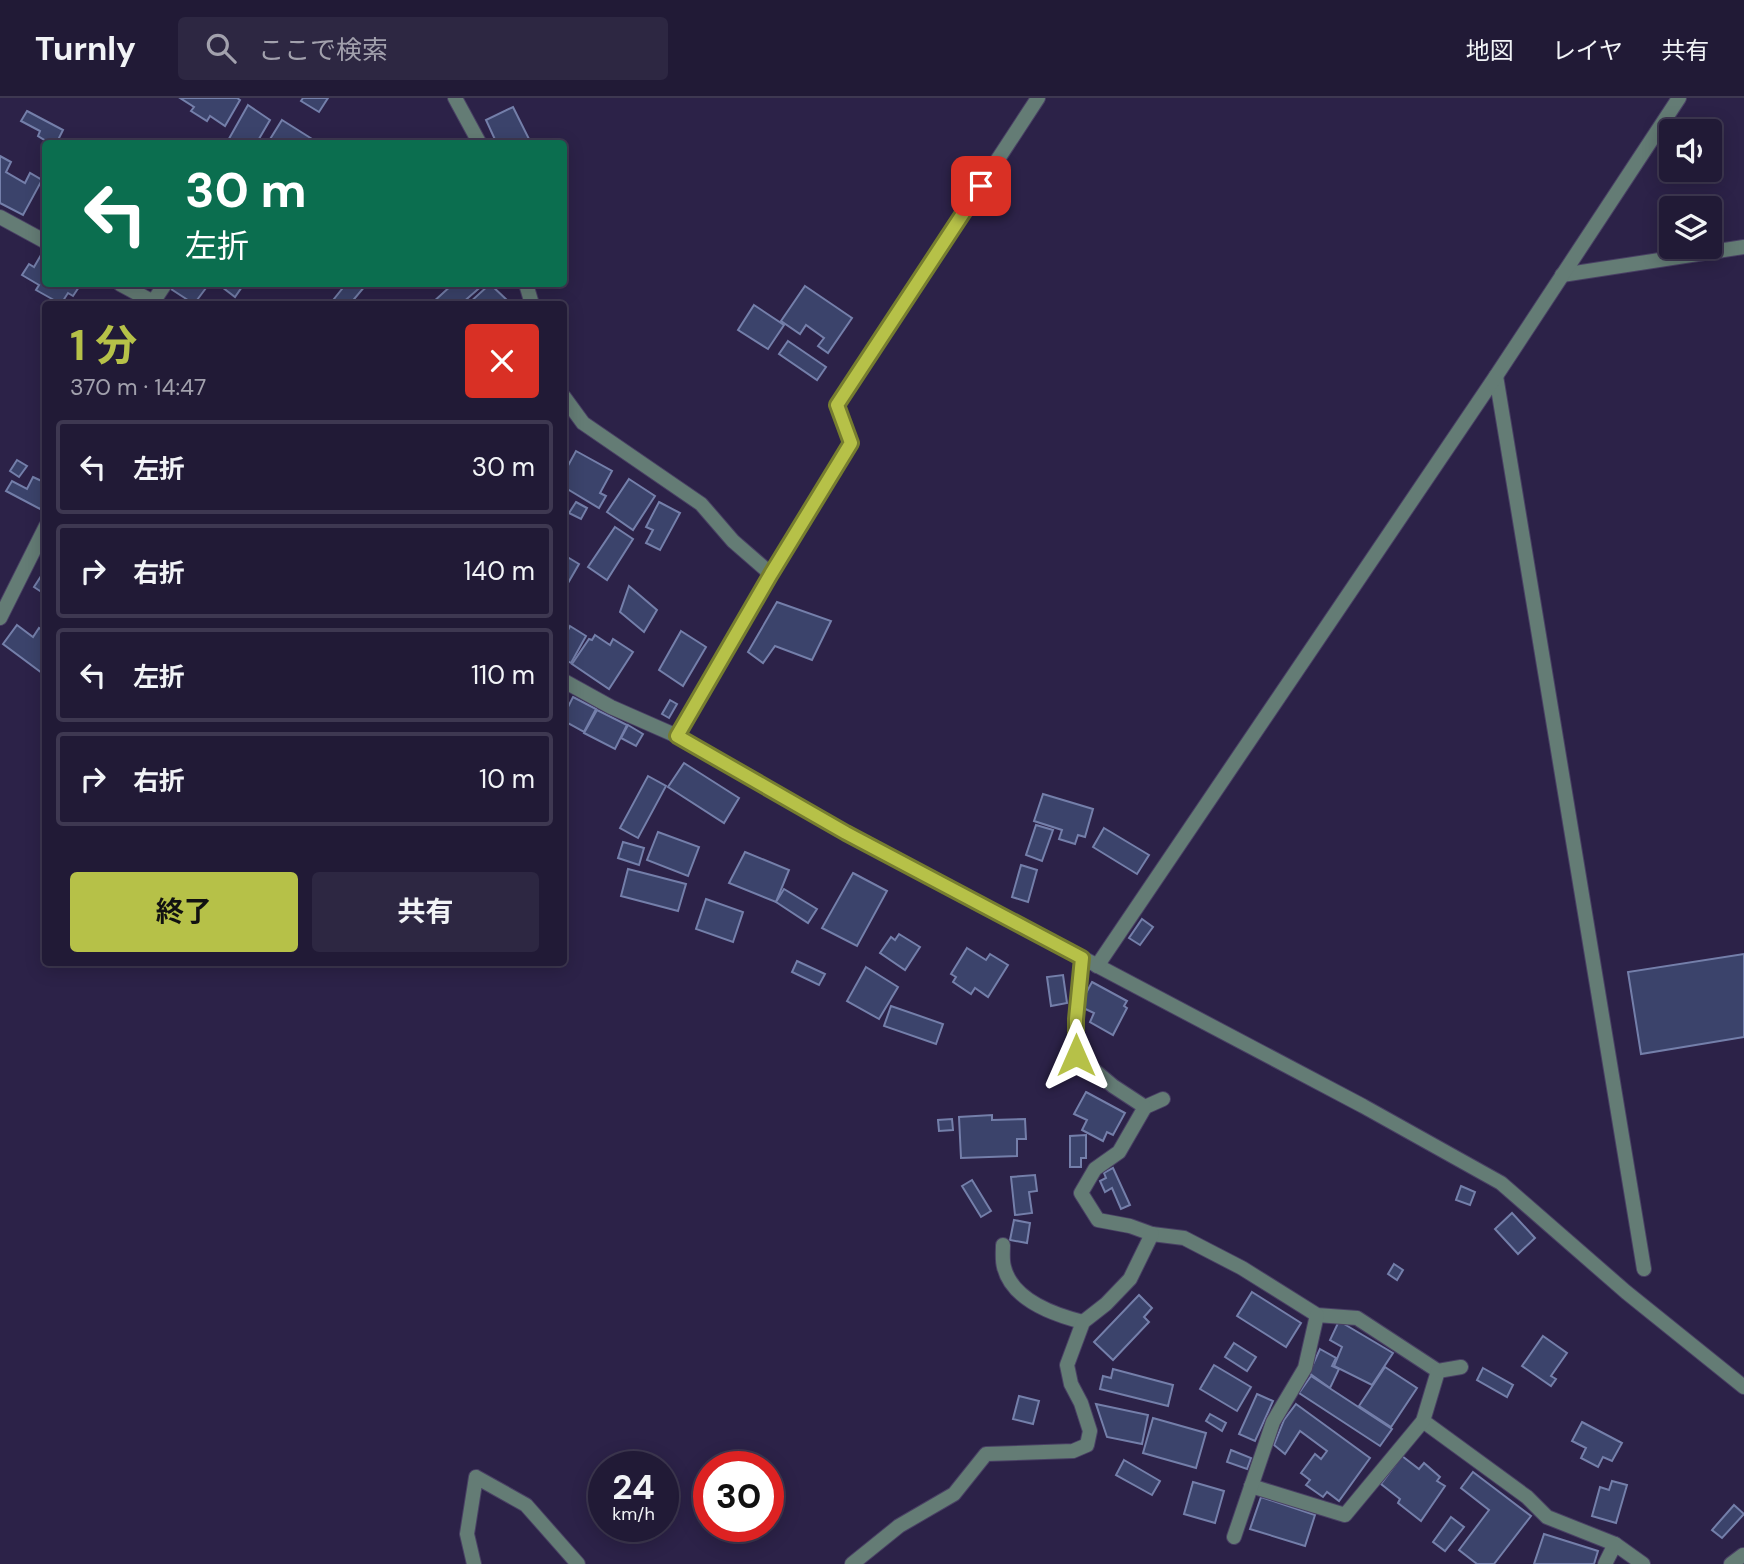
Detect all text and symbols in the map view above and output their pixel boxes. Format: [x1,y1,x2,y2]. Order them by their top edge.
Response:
search box [178,17,668,80]
text: Turnly [35,27,136,70]
icon: search [202,29,240,67]
text: ここで検索 [258,33,388,67]
text: 地図 [1466,35,1514,66]
text: レイヤ [1552,35,1623,66]
text: 共有 [1661,35,1709,66]
map controls [1659,119,1722,259]
button: sound [1659,119,1722,182]
pin [951,156,1011,216]
text: 30 m [185,158,307,222]
icon: arrive [962,167,1000,205]
icon: left [70,168,161,259]
button: layers [1659,196,1722,259]
text: 左折 [185,225,249,267]
text: 1 分 [70,318,137,373]
button: close [465,324,539,398]
text: 370 m · 14:47 [70,372,206,402]
icon: left [74,448,112,486]
text: 30 m [472,450,535,484]
text: 左折 [133,452,185,486]
icon: right [74,552,112,590]
text: 140 m [463,554,535,588]
text: 右折 [133,556,185,590]
icon: left [74,656,112,694]
text: 110 m [471,658,535,692]
text: 左折 [133,660,185,694]
icon: right [74,760,112,798]
text: 10 m [479,762,535,796]
text: 右折 [133,764,185,798]
button: 終了 [70,872,298,952]
button: 共有 [312,872,539,952]
position arrow [1039,1018,1113,1092]
speed limit sign: 30 [693,1451,784,1542]
text: 24 [612,1464,655,1510]
text: km/h [612,1502,655,1526]

